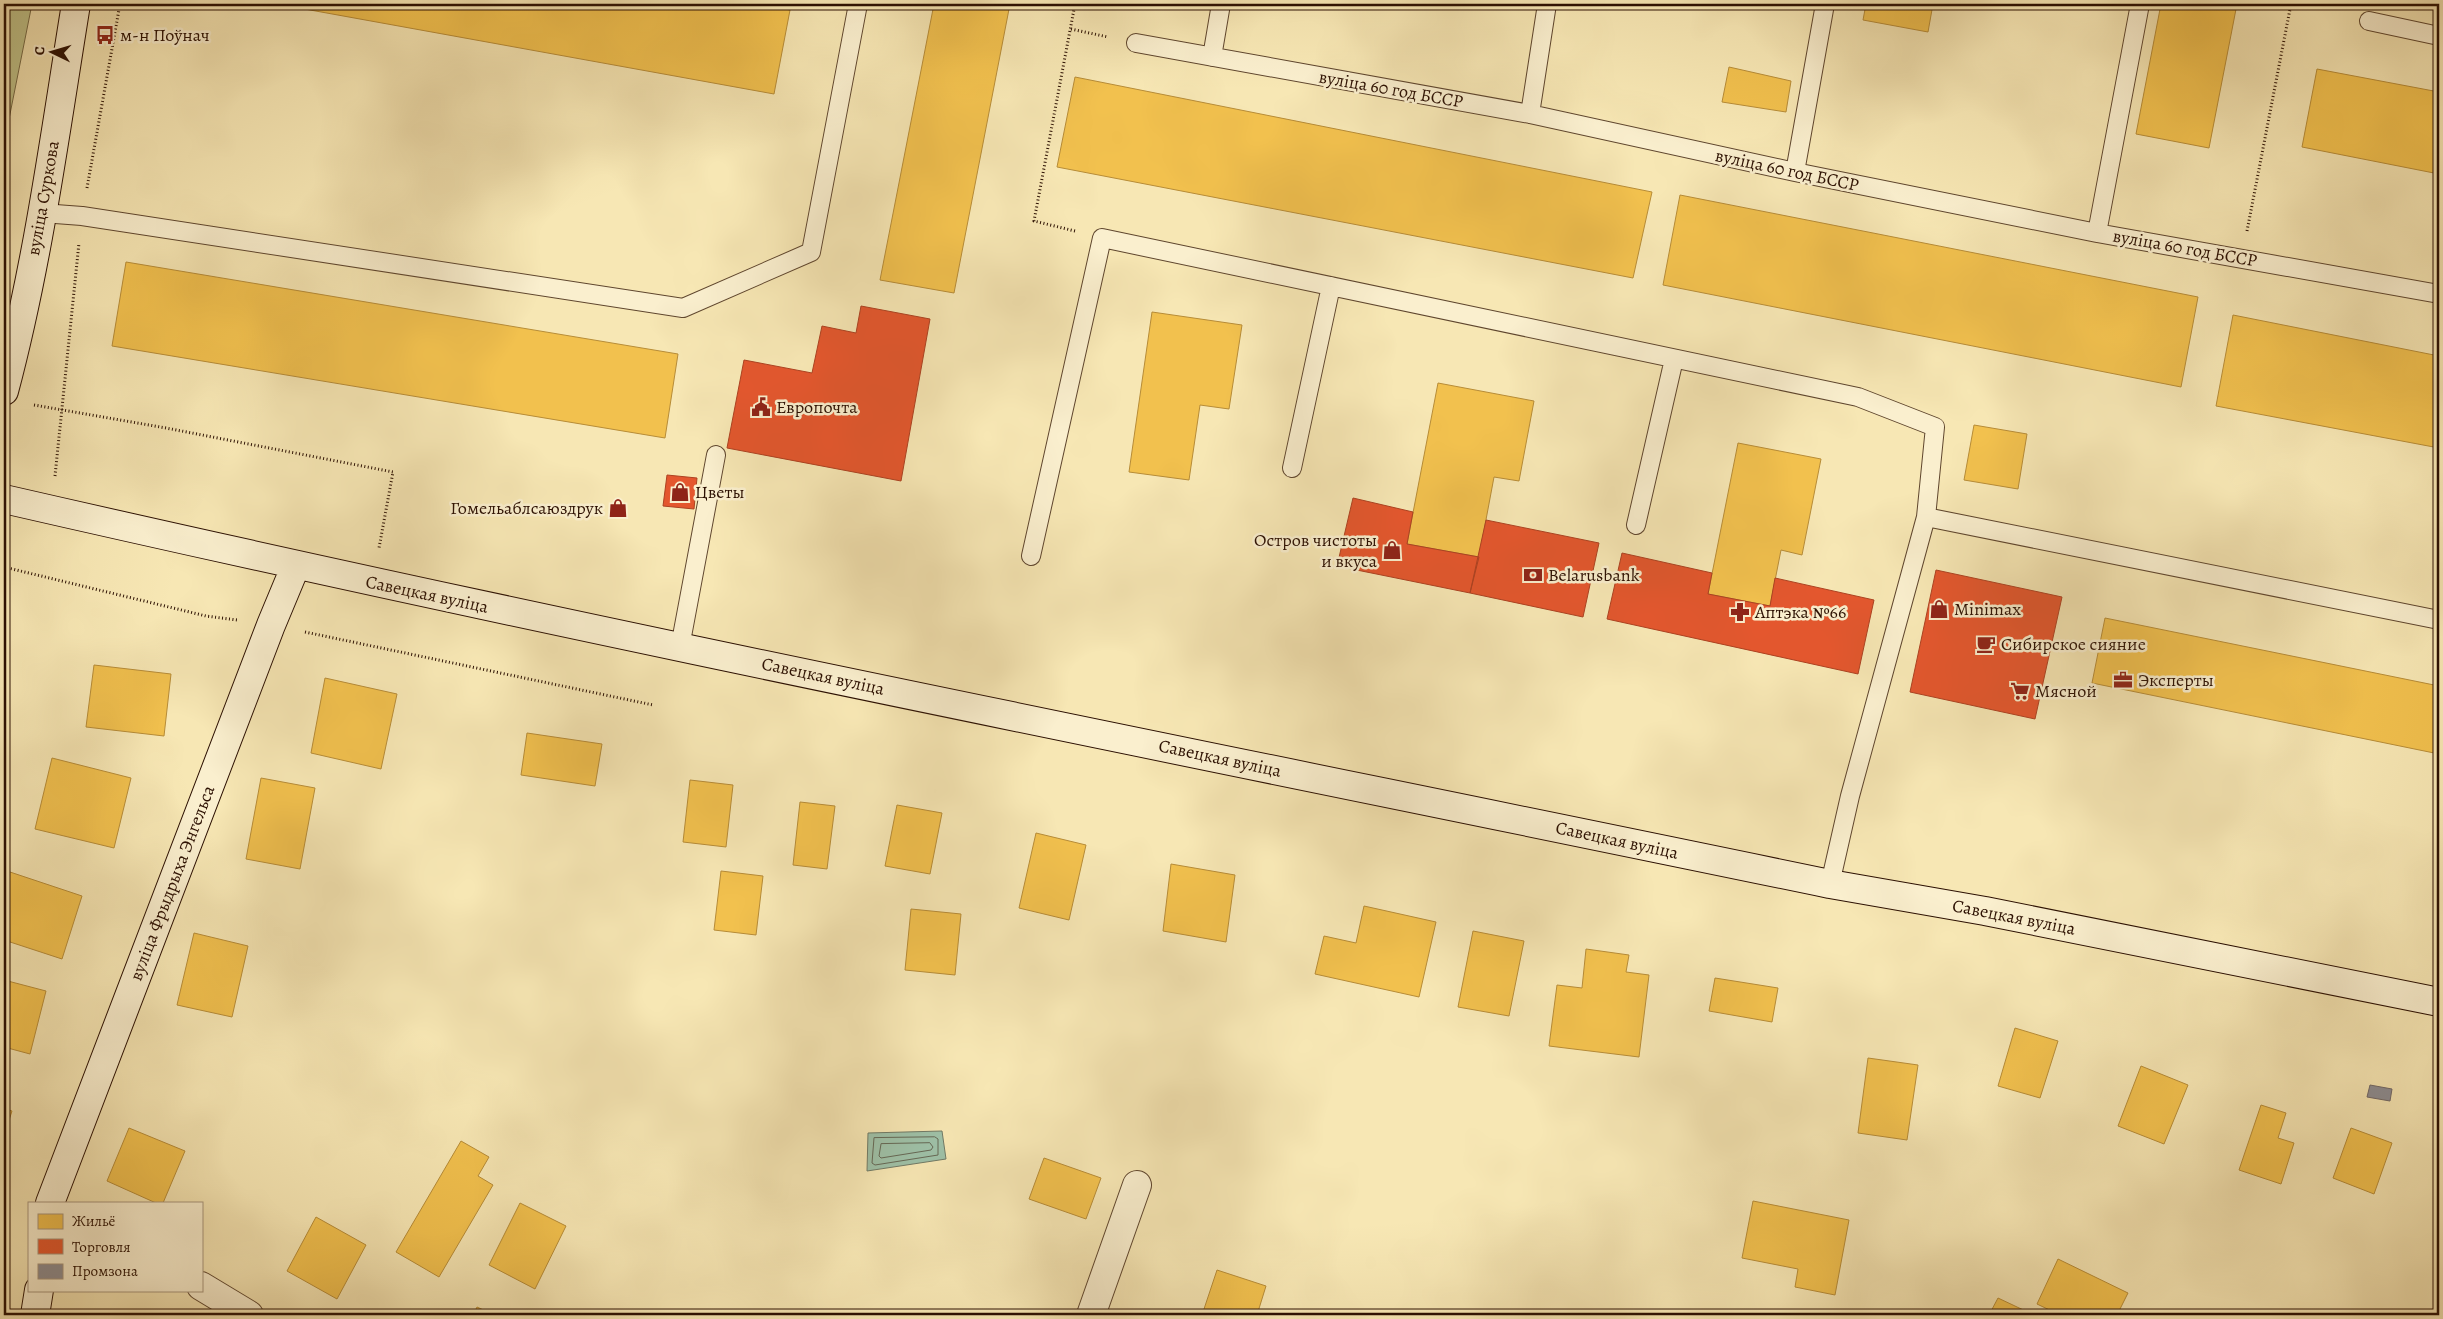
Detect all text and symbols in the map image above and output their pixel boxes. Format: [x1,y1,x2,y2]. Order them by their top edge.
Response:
place label: м-н Поўнач [120,23,210,47]
bus stop icon: м-н Поўнач [94,24,116,46]
north arrow [28,28,78,78]
text: С [30,45,49,56]
street label: вуліца 60 год БССР [1317,65,1465,114]
street label: вуліца Суркова [21,138,65,257]
street label: вуліца 60 год БССР [1713,143,1861,197]
street label: вуліца 60 год БССР [2111,224,2259,273]
place label: Европочта [776,395,858,419]
public building icon: Европочта [750,396,772,418]
place label: Цветы [695,480,745,504]
shop icon: Цветы [669,481,691,503]
place label: Гомельаблсаюздрук [450,496,603,520]
shop icon: Гомельаблсаюздрук [607,497,629,519]
place label: Остров чистоты и вкуса [1254,528,1378,573]
shop icon: Остров чистоты и вкуса [1381,539,1403,561]
place label: Belarusbank [1548,563,1640,587]
bank icon: Belarusbank [1522,564,1544,586]
street label: Савецкая вуліца [363,569,491,619]
place label: Minimax [1954,597,2021,621]
shop icon: Minimax [1928,598,1950,620]
place label: Аптэка №66 [1754,600,1846,624]
pharmacy icon: Аптэка №66 [1729,601,1751,623]
place label: Сибирское сияние [2001,632,2146,656]
cafe icon: Сибирское сияние [1975,633,1997,655]
street label: Савецкая вуліца [759,651,887,701]
place label: Эксперты [2138,668,2214,692]
office icon: Эксперты [2112,669,2134,691]
place label: Мясной [2035,679,2097,703]
supermarket icon: Мясной [2009,680,2031,702]
street label: Савецкая вуліца [1156,733,1284,783]
street label: вуліца Фрыдрыха Энгельса [124,781,221,984]
street label: Савецкая вуліца [1553,815,1681,865]
street label: Савецкая вуліца [1950,893,2078,941]
legend [28,1202,202,1292]
text: Жильё [72,1211,115,1231]
text: Торговля [72,1237,130,1257]
text: Промзона [72,1261,138,1281]

